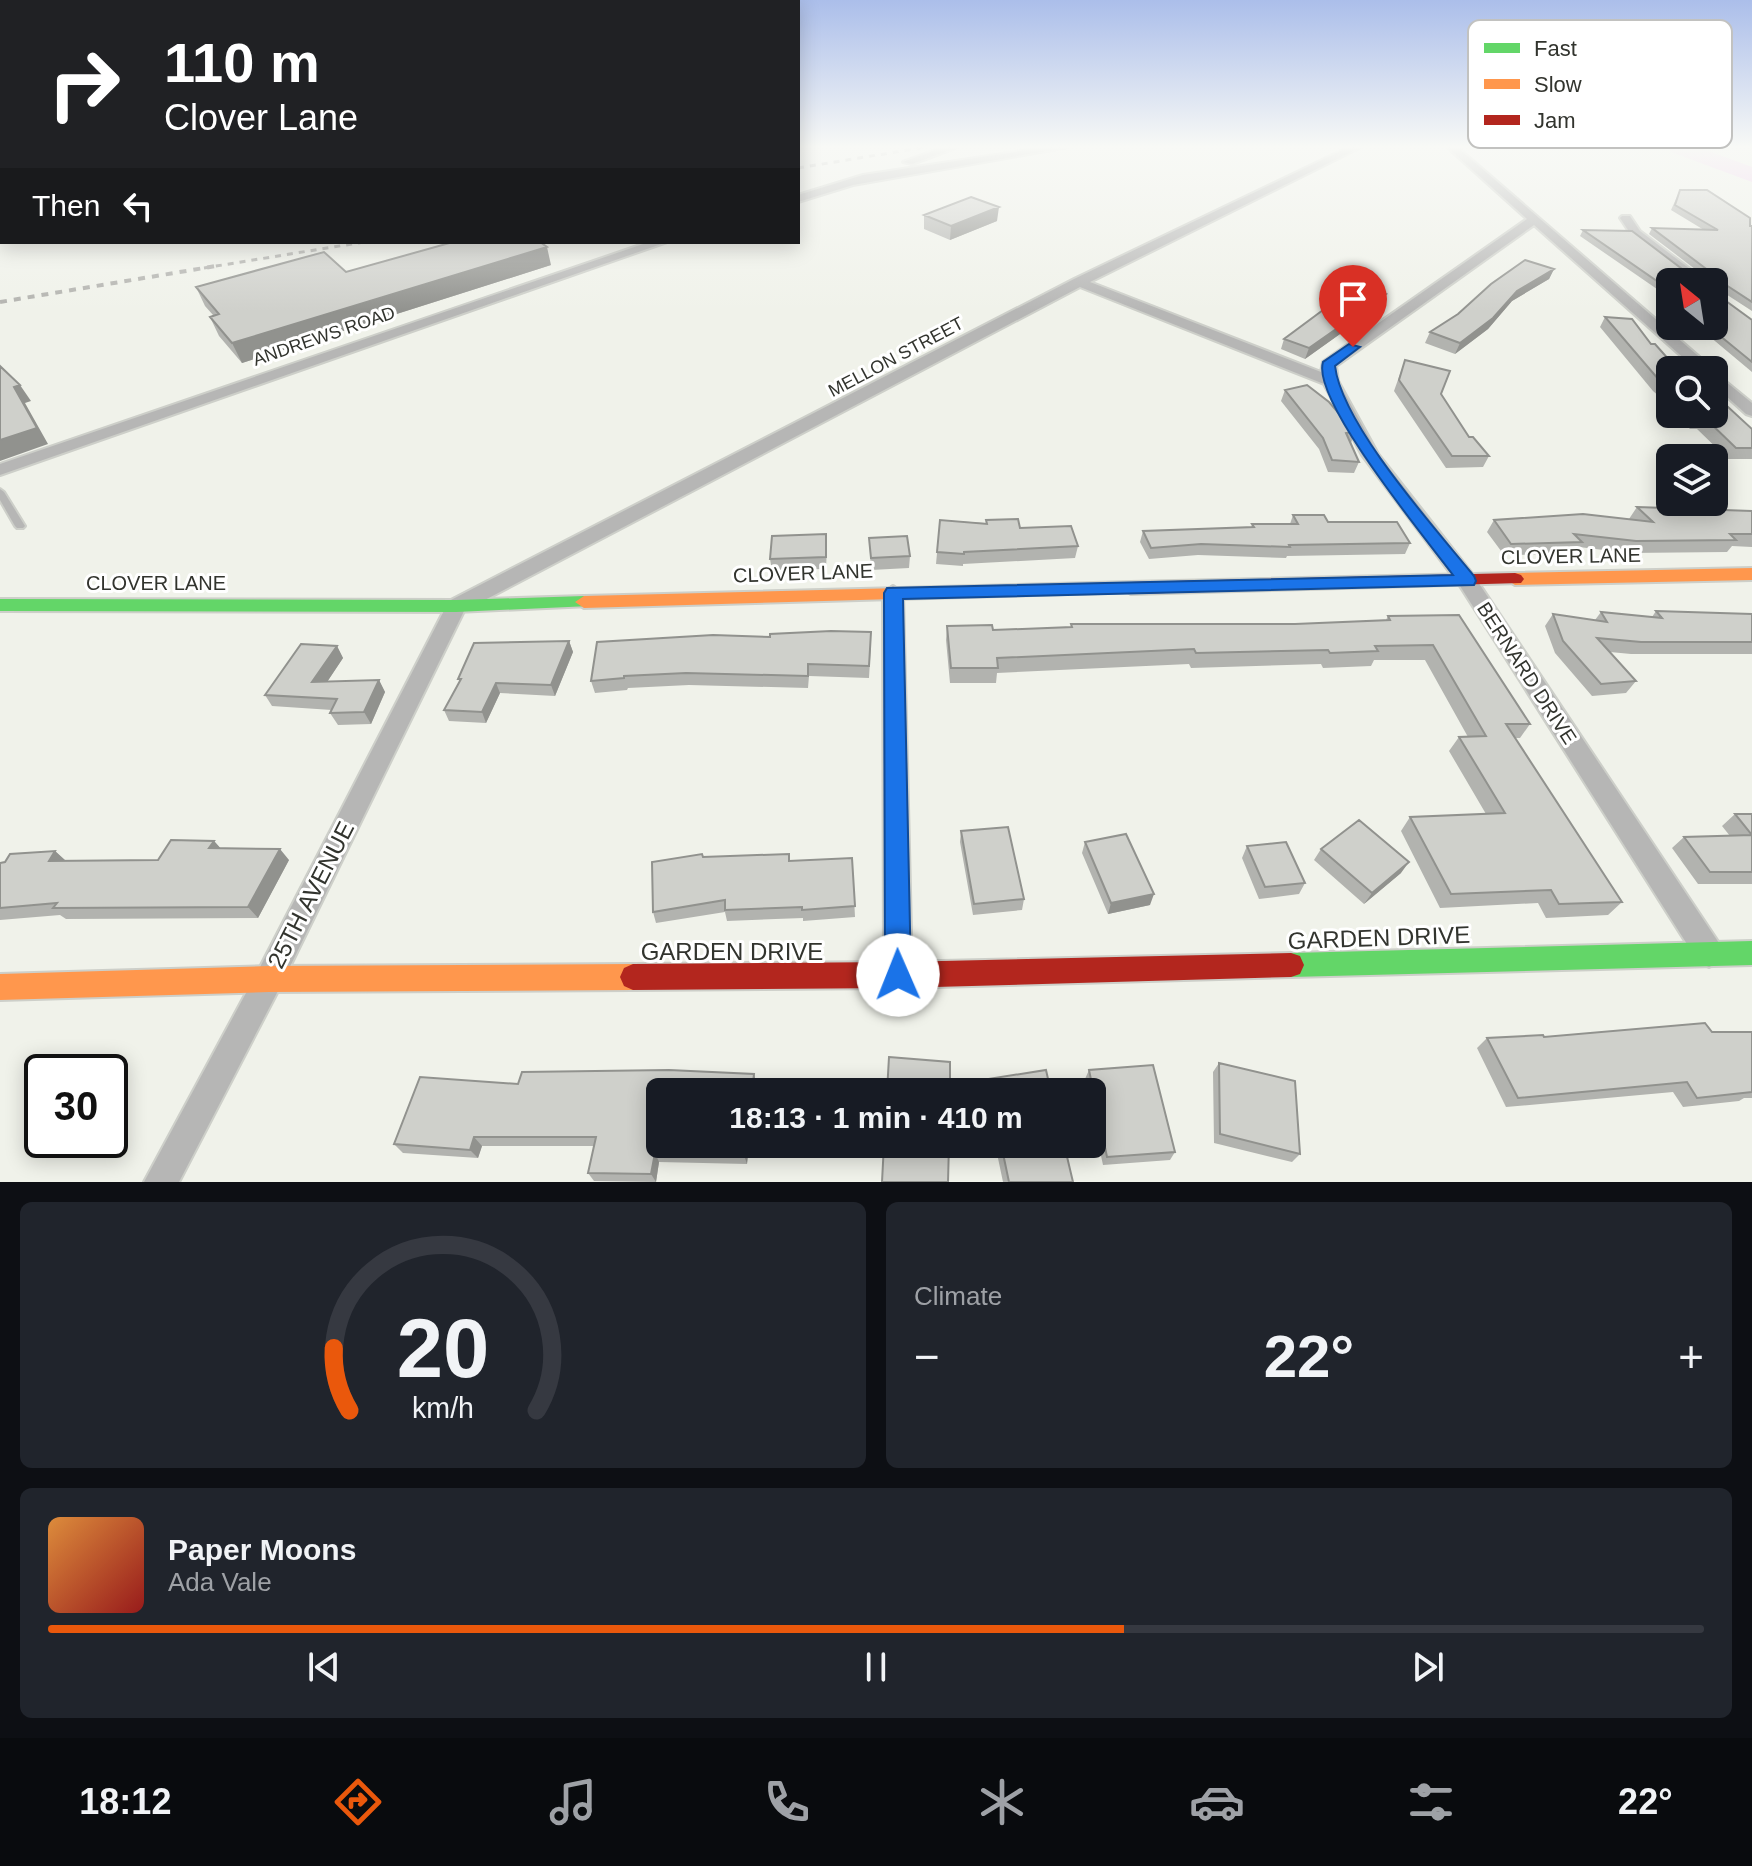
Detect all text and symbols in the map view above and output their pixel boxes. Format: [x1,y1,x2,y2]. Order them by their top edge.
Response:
legend [1468,20,1732,148]
text: 110 m [164,31,320,94]
icon: right [32,32,136,136]
text: Fast [1534,36,1577,61]
text: Slow [1534,72,1582,97]
text: Clover Lane [164,97,358,138]
text: Jam [1534,108,1576,133]
icon: left [116,184,160,228]
text: Then [32,189,100,222]
pin [1319,265,1387,347]
north arrow [1656,268,1728,340]
map controls [1656,268,1728,516]
icon: arrive [1331,277,1375,321]
street label: ANDREWS ROAD [250,302,398,370]
street label: MELLON STREET [825,313,967,401]
button: search [1656,356,1728,428]
button: layers [1656,444,1728,516]
street label: CLOVER LANE [1501,544,1641,568]
street label: CLOVER LANE [733,560,873,586]
street label: CLOVER LANE [86,572,226,594]
street label: BERNARD DRIVE [1473,598,1581,748]
street label: 25TH AVENUE [262,817,359,973]
street label: GARDEN DRIVE [1287,921,1471,954]
position arrow [856,933,940,1017]
street label: GARDEN DRIVE [641,938,823,965]
speed limit sign: 30 [24,1054,128,1158]
text: 18:13 · 1 min · 410 m [729,1101,1023,1134]
text: Climate [914,1281,1002,1311]
text: 20 [397,1302,489,1395]
text: 22° [1264,1323,1354,1390]
text: − [914,1332,940,1381]
text: + [1678,1332,1704,1381]
text: km/h [412,1392,474,1424]
text: Paper Moons [168,1533,356,1566]
text: Ada Vale [168,1567,272,1597]
icon: previous [302,1645,346,1689]
icon: pause [854,1645,898,1689]
icon: next [1406,1645,1450,1689]
icon: directions [330,1774,386,1830]
icon: music [545,1774,601,1830]
icon: phone [759,1774,815,1830]
icon: climate [974,1774,1030,1830]
icon: car [1189,1774,1245,1830]
icon: filters [1403,1774,1459,1830]
text: 18:12 [79,1781,171,1822]
text: 22° [1618,1781,1673,1822]

